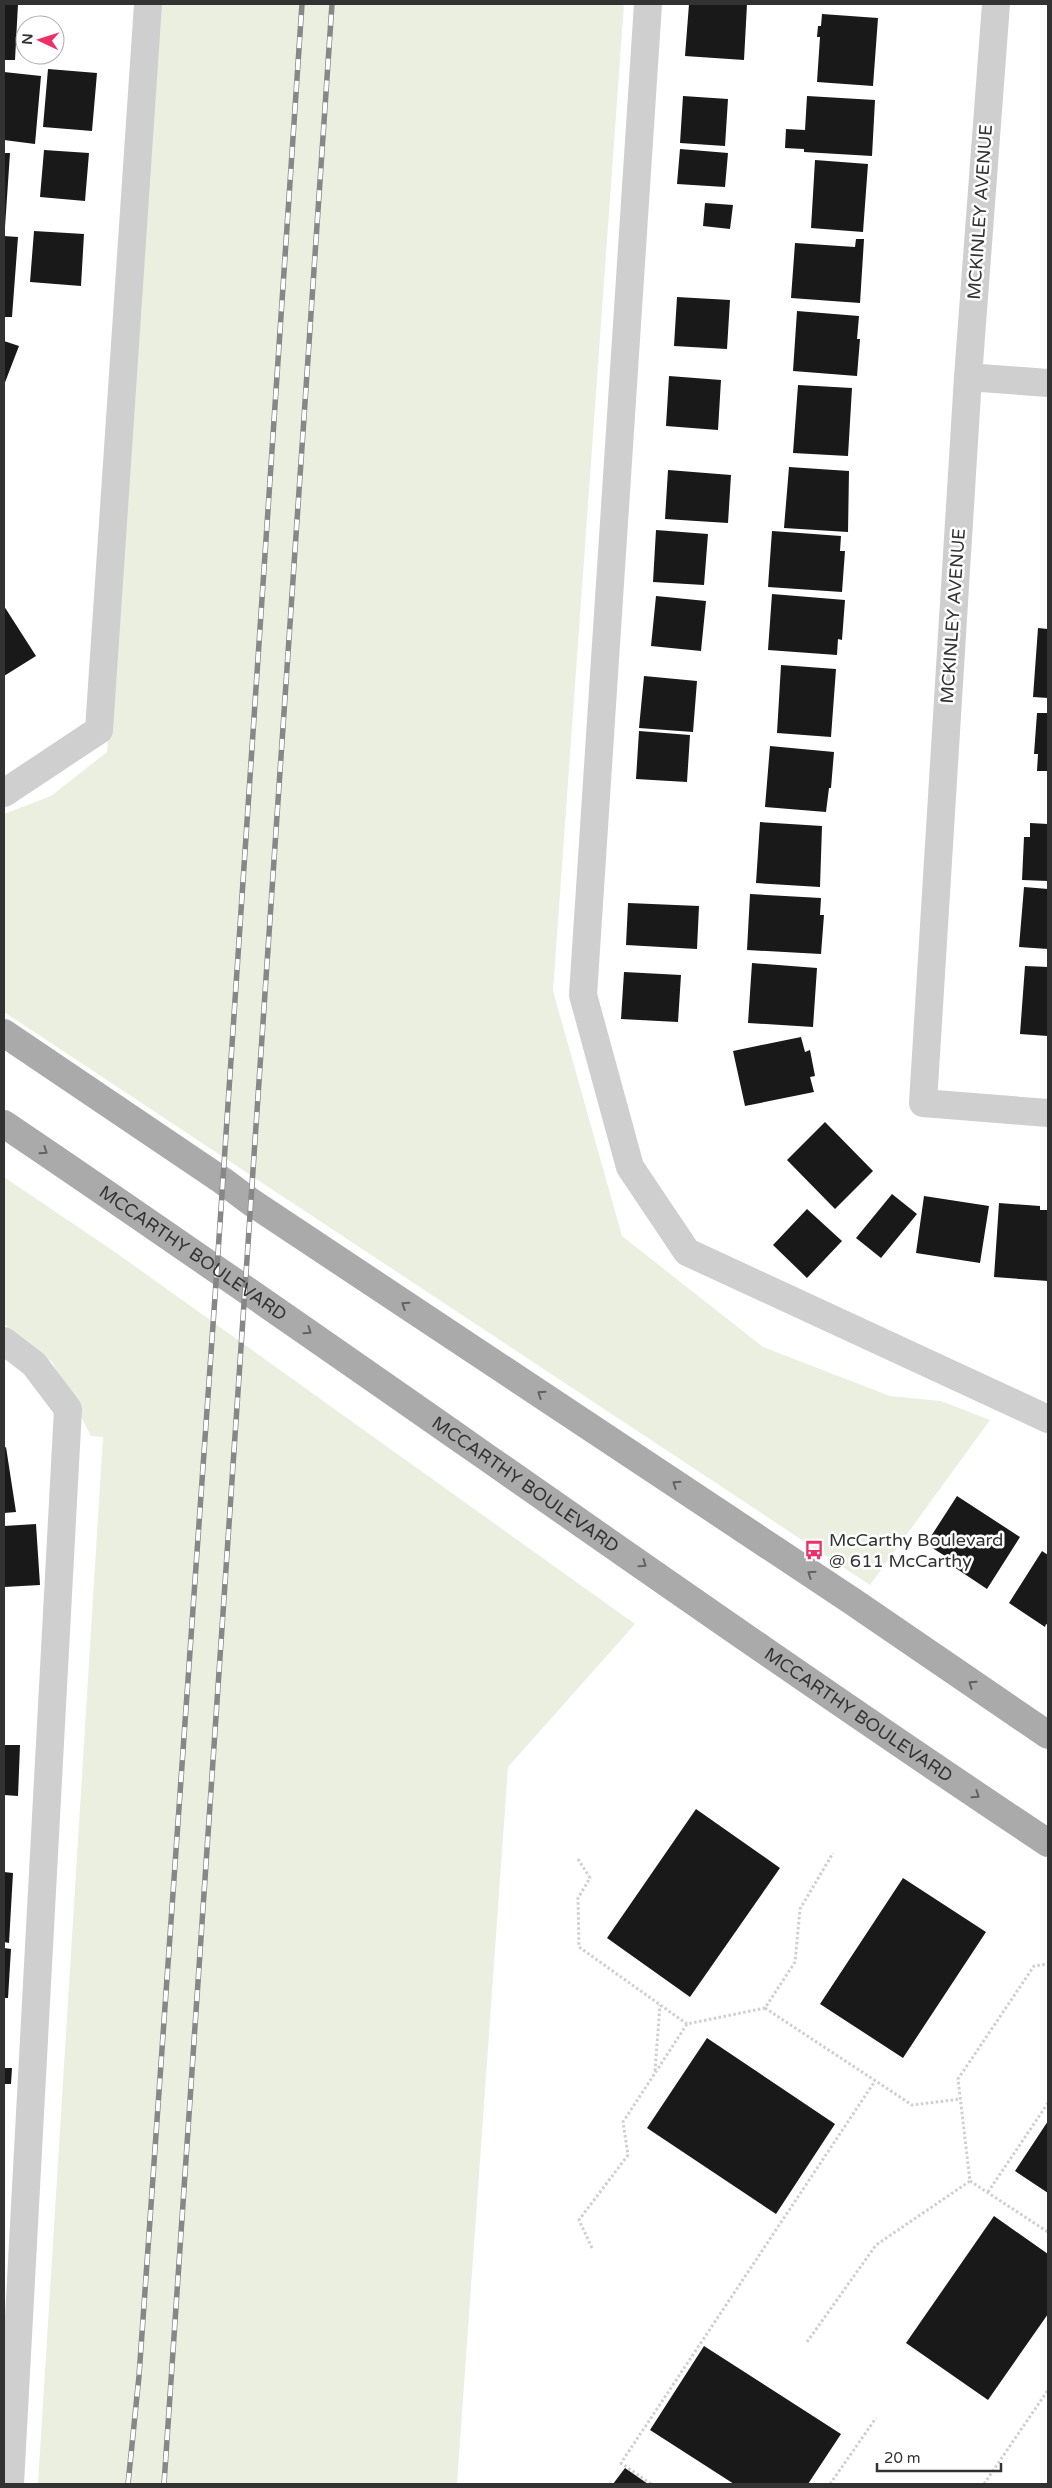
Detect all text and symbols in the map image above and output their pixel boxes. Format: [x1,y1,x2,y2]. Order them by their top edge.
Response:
north arrow [15,15,65,65]
text: N [19,33,36,45]
street label: MCKINLEY AVENUE [963,124,997,300]
street label: MCKINLEY AVENUE [936,528,970,704]
one-way arrow [38,1145,48,1154]
street label: MCCARTHY BOULEVARD [95,1181,291,1326]
one-way arrow [401,1301,410,1311]
one-way arrow [302,1325,312,1334]
one-way arrow [537,1391,546,1400]
street label: MCCARTHY BOULEVARD [428,1412,623,1557]
one-way arrow [672,1481,682,1490]
place label: McCarthy Boulevard @ 611 McCarthy [829,1529,1003,1572]
bus stop icon: McCarthy Boulevard @ 611 McCarthy [803,1539,825,1561]
one-way arrow [637,1558,647,1567]
one-way arrow [808,1571,817,1580]
street label: MCCARTHY BOULEVARD [760,1643,957,1787]
one-way arrow [969,1681,978,1690]
one-way arrow [970,1789,980,1798]
scale bar [877,2440,1001,2472]
text: 20 m [884,2449,921,2467]

